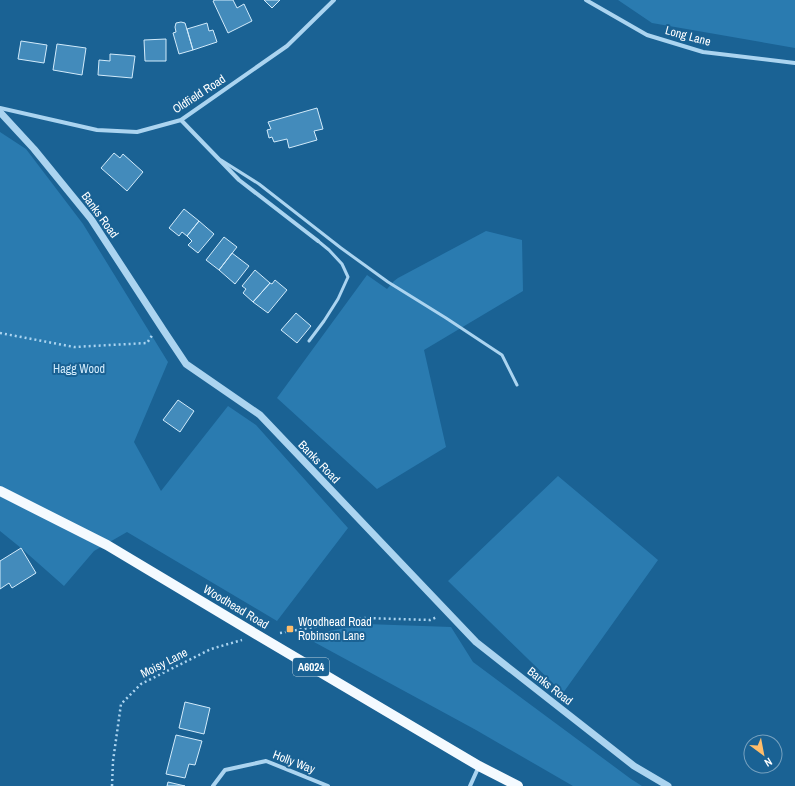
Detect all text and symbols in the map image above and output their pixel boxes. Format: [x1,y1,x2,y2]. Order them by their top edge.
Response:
street label: Long Lane [663,22,713,50]
street label: Oldfield Road [169,71,229,117]
street label: Banks Road [78,189,122,241]
park label: Hagg Wood [53,361,105,377]
street label: Banks Road [295,437,343,487]
street label: Woodhead Road [200,581,272,633]
place label: Woodhead Road Robinson Lane [298,614,372,644]
marker: Woodhead Road Robinson Lane [285,624,295,634]
street label: Moisy Lane [138,644,190,682]
road number: A6024 [293,658,329,676]
street label: Banks Road [524,663,576,709]
north arrow [743,734,783,774]
street label: Holly Way [271,747,317,777]
text: N [762,755,775,770]

